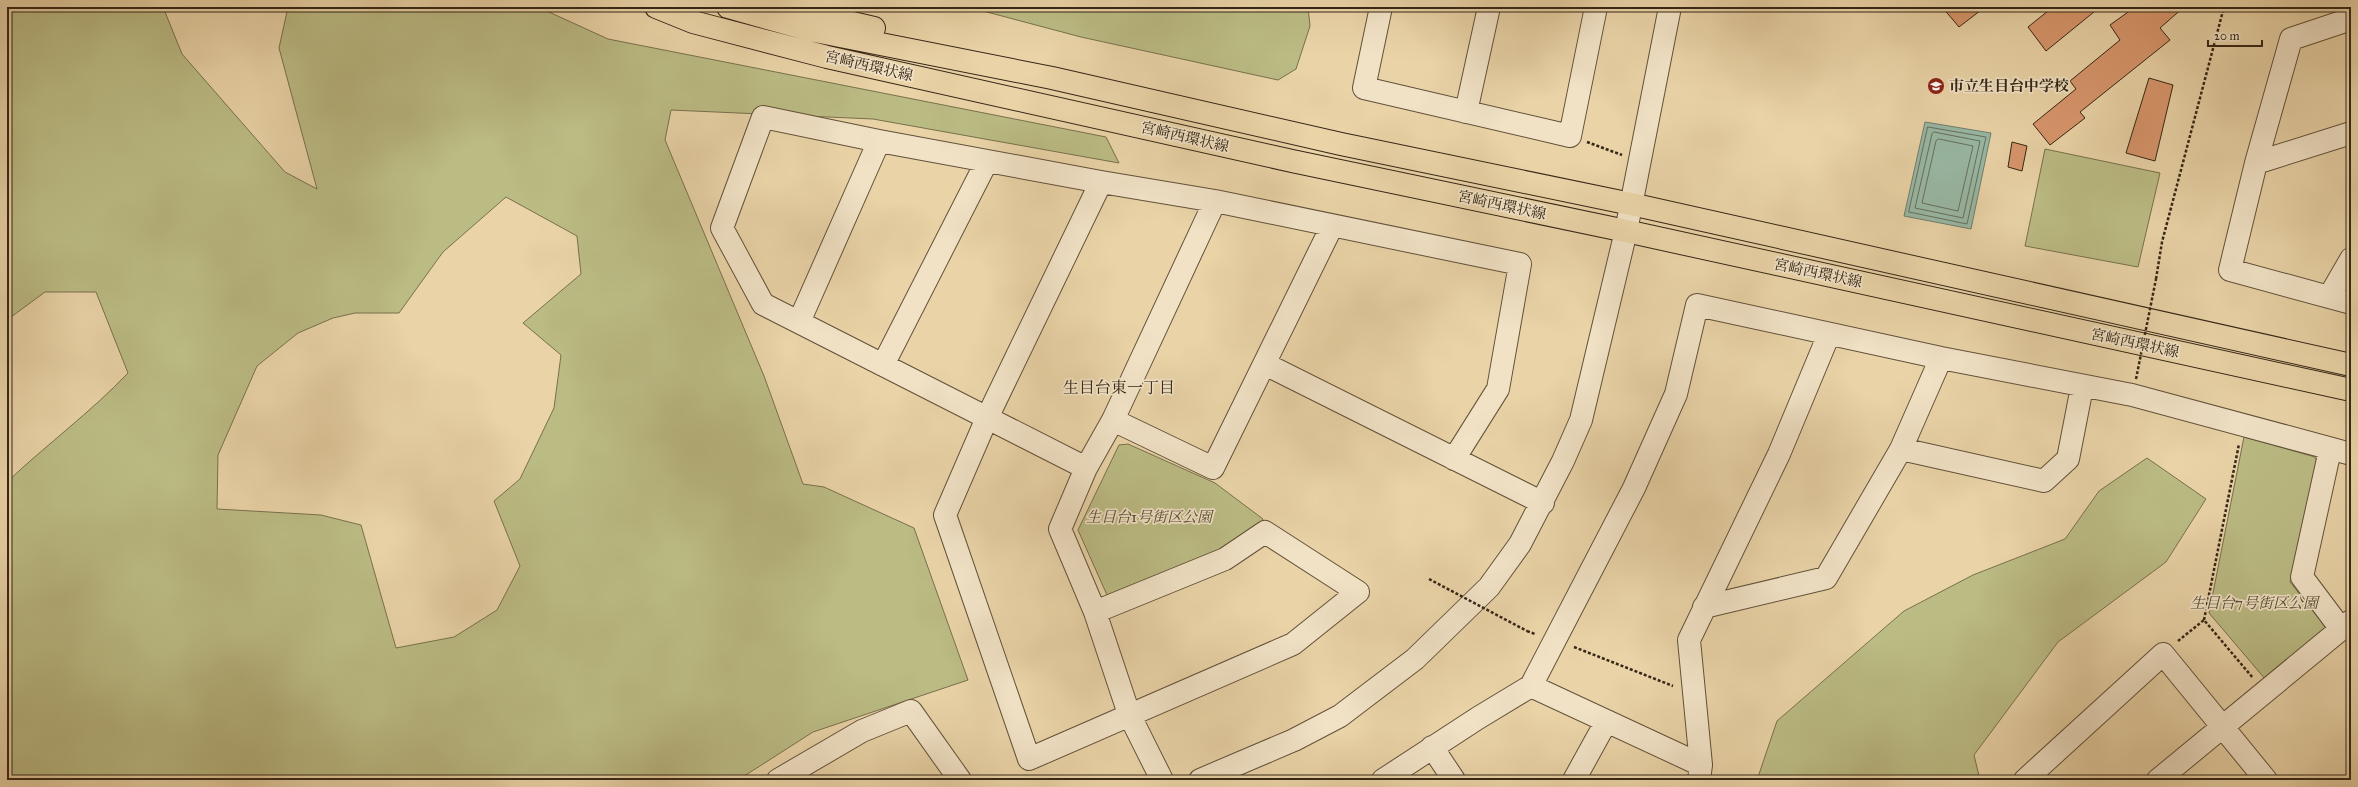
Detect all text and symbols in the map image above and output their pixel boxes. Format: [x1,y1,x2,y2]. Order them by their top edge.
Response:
scale bar [2208,22,2262,48]
text: 20 m [2214,29,2240,43]
street label: 宮崎西環状線 [823,47,915,85]
school or university icon: 市立生目台中学校 [1926,76,1946,96]
place label: 市立生目台中学校 [1949,77,2069,95]
street label: 宮崎西環状線 [1139,118,1231,156]
street label: 宮崎西環状線 [1456,187,1548,223]
street label: 宮崎西環状線 [1772,255,1864,291]
street label: 宮崎西環状線 [2089,325,2181,361]
district label: 生目台東一丁目 [1063,378,1175,397]
park label: 生目台1号街区公園 [1086,508,1215,526]
park label: 生目台7号街区公園 [2190,594,2321,612]

